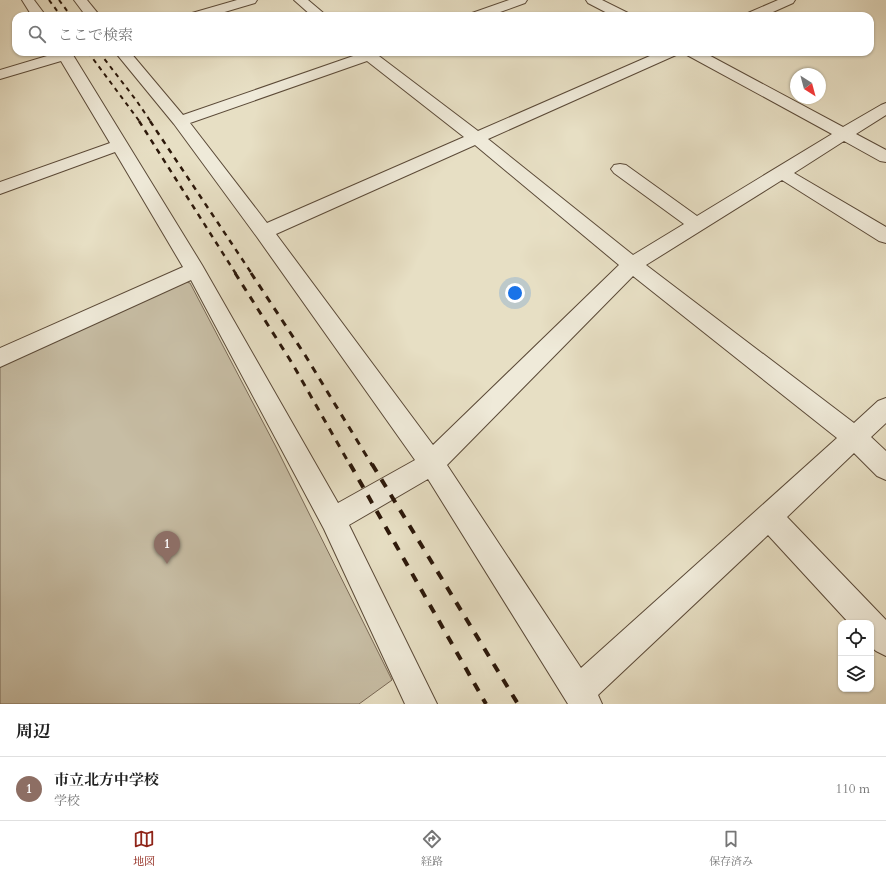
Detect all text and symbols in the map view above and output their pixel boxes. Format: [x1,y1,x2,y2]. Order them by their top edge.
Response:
search box [12,12,874,56]
icon: search [26,23,48,45]
text: ここで検索 [58,25,133,45]
north arrow [790,68,826,104]
your location [505,283,525,303]
pin: 1 [154,531,180,564]
map controls [838,620,874,692]
button: locate [838,620,874,656]
button: layers [838,656,874,692]
text: 周辺 [16,720,50,743]
text: 市立北方中学校 [54,770,159,790]
text: 1 [26,780,32,798]
text: 110 m [836,780,870,798]
text: 学校 [54,792,80,810]
tab: 地図 [133,828,155,869]
tab: 経路 [421,828,443,869]
tab: 保存済み [709,828,753,869]

